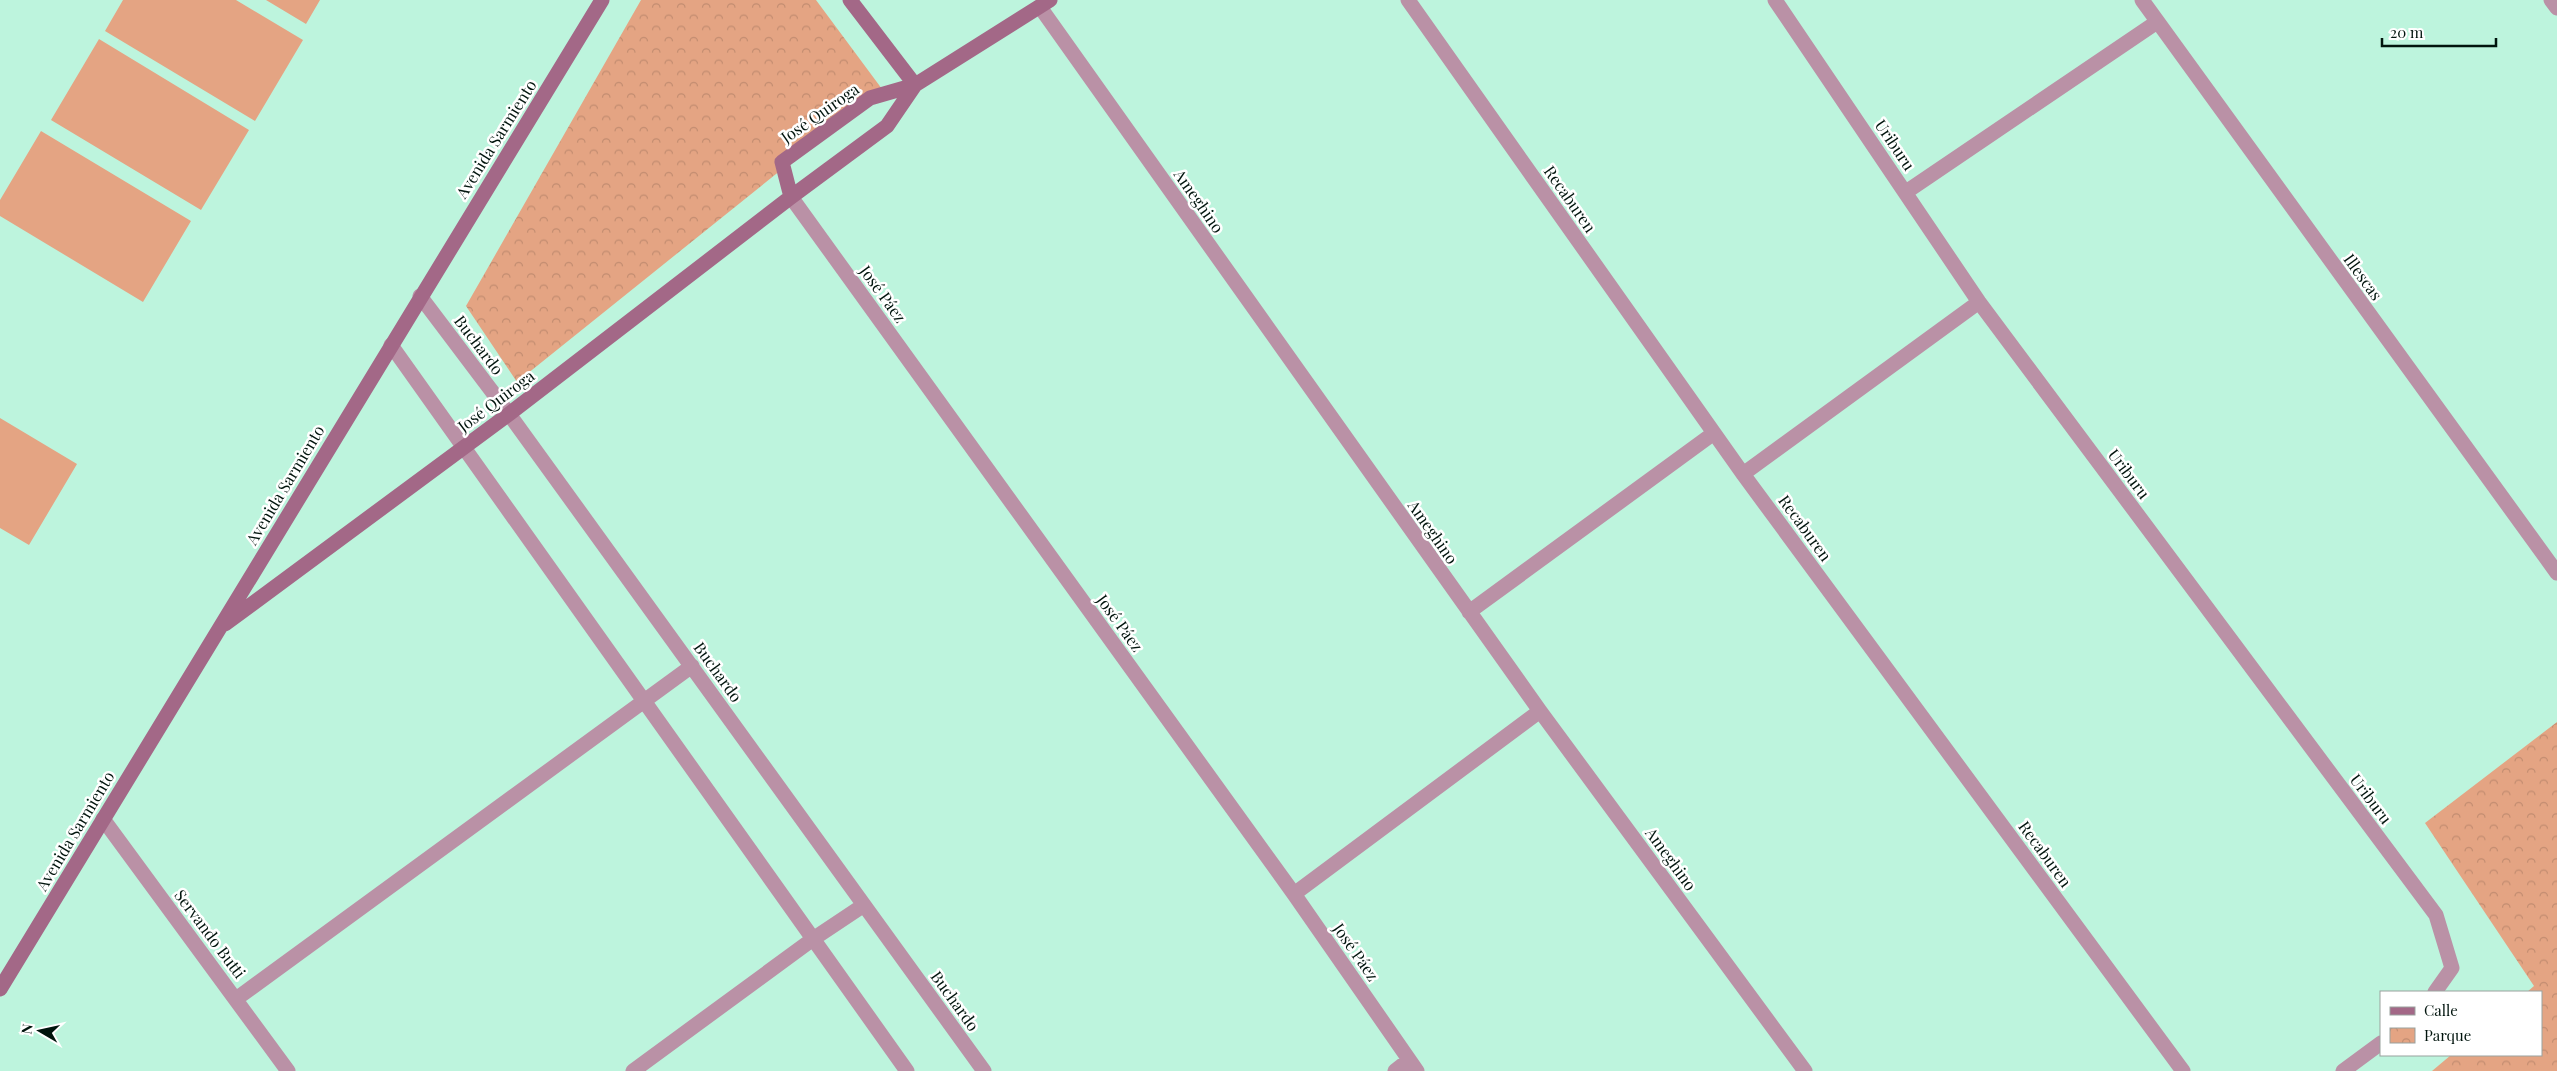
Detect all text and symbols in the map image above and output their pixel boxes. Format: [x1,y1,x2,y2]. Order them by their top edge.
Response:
scale bar [2382,15,2496,47]
text: 20 m [2390,22,2424,42]
street label: Avenida Sarmiento [450,75,541,203]
street label: José Quiroga [776,78,863,148]
street label: Uriburu [1871,115,1920,174]
street label: Recaburen [1540,161,1601,237]
street label: Ameghino [1169,164,1229,237]
street label: Illescas [2339,249,2387,304]
street label: José Páez [855,260,911,327]
street label: Buchardo [450,311,509,379]
street label: José Quiroga [452,365,538,437]
street label: Avenida Sarmiento [240,421,329,549]
street label: Uriburu [2104,445,2155,503]
street label: Recaburen [1774,490,1837,565]
street label: Ameghino [1403,495,1463,568]
street label: José Páez [1092,589,1148,656]
street label: Buchardo [690,638,747,706]
street label: Avenida Sarmiento [30,767,119,895]
street label: Uriburu [2346,770,2397,828]
street label: Recaburen [2014,816,2077,891]
street label: Ameghino [1641,822,1702,895]
street label: Servando Butti [170,885,251,983]
street label: José Páez [1328,918,1384,985]
street label: Buchardo [927,967,984,1035]
legend [2380,991,2542,1056]
text: Calle [2424,1000,2458,1020]
north arrow [15,1006,65,1056]
text: N [16,1022,37,1035]
text: Parque [2424,1025,2471,1045]

